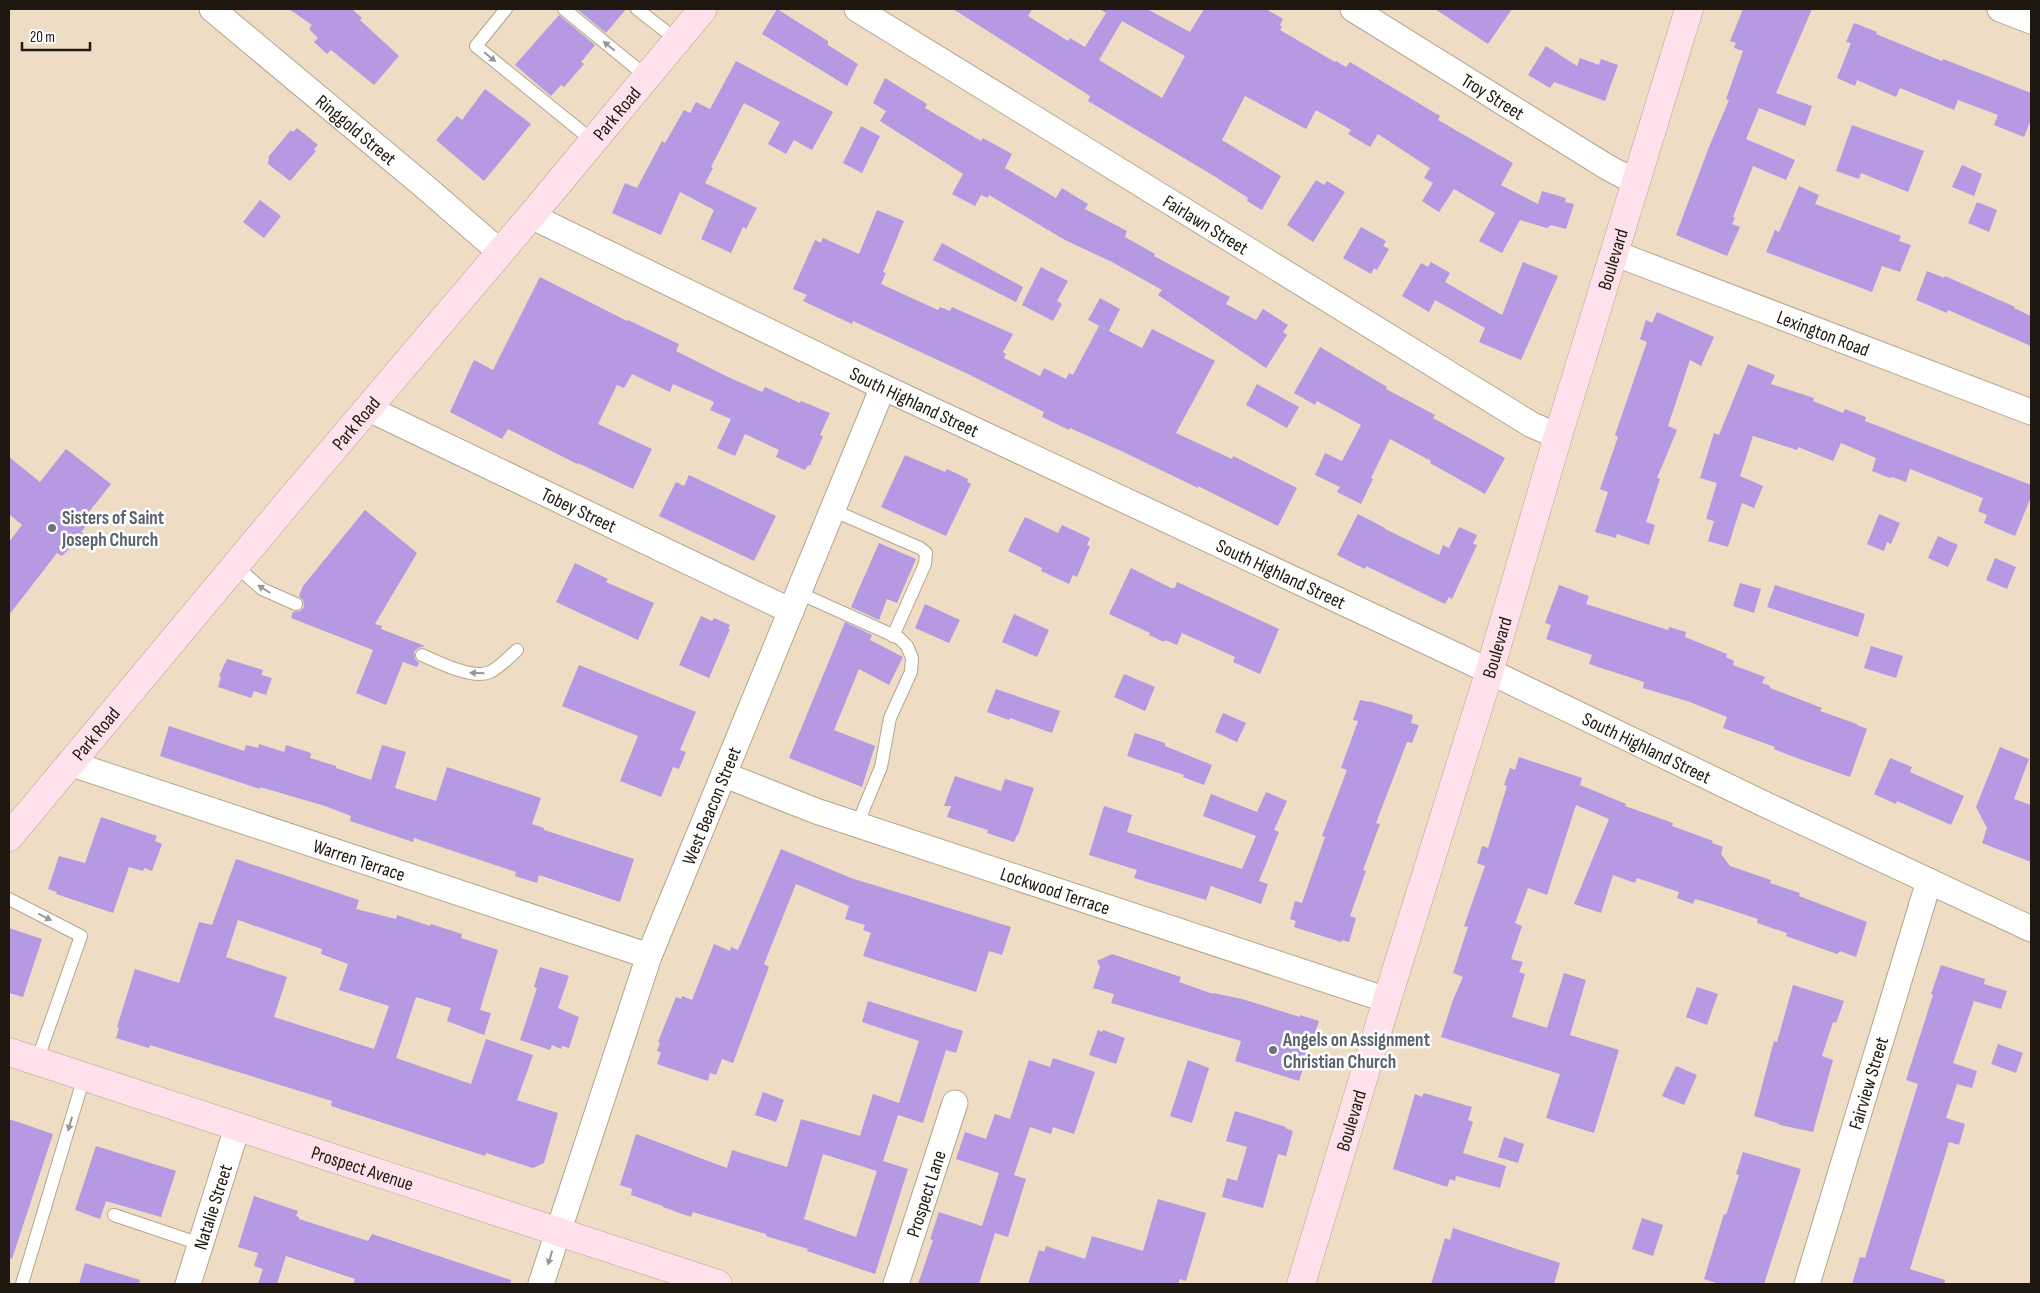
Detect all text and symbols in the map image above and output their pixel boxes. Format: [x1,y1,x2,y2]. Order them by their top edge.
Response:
scale bar [22,20,90,52]
text: 20 m [30,28,55,47]
one-way arrow [603,40,616,51]
one-way arrow [483,52,496,63]
street label: Troy Street [1457,69,1528,126]
street label: Park Road [589,83,646,146]
street label: Ringgold Street [310,90,401,171]
street label: Fairlawn Street [1158,190,1252,260]
street label: Boulevard [1593,226,1634,293]
street label: Lexington Road [1773,306,1872,362]
street label: South Highland Street [846,363,982,443]
street label: Park Road [328,393,386,455]
street label: Tobey Street [537,483,620,539]
place label: Sisters of Saint Joseph Church [61,507,164,552]
marker: Sisters of Saint Joseph Church [46,522,58,534]
street label: South Highland Street [1212,535,1349,615]
one-way arrow [257,584,270,593]
street label: Boulevard [1478,614,1518,681]
one-way arrow [469,669,485,677]
street label: Park Road [68,703,126,766]
street label: South Highland Street [1578,708,1714,790]
street label: West Beacon Street [678,744,747,869]
street label: Warren Terrace [310,835,408,887]
street label: Lockwood Terrace [997,863,1113,921]
one-way arrow [38,913,52,921]
place label: Angels on Assignment Christian Church [1282,1029,1430,1074]
street label: Fairview Street [1844,1034,1894,1133]
marker: Angels on Assignment Christian Church [1267,1044,1279,1056]
street label: Boulevard [1332,1087,1372,1154]
one-way arrow [66,1117,74,1132]
street label: Prospect Avenue [308,1142,416,1197]
street label: Prospect Lane [902,1148,952,1240]
street label: Natalie Street [189,1161,238,1253]
one-way arrow [545,1251,553,1266]

